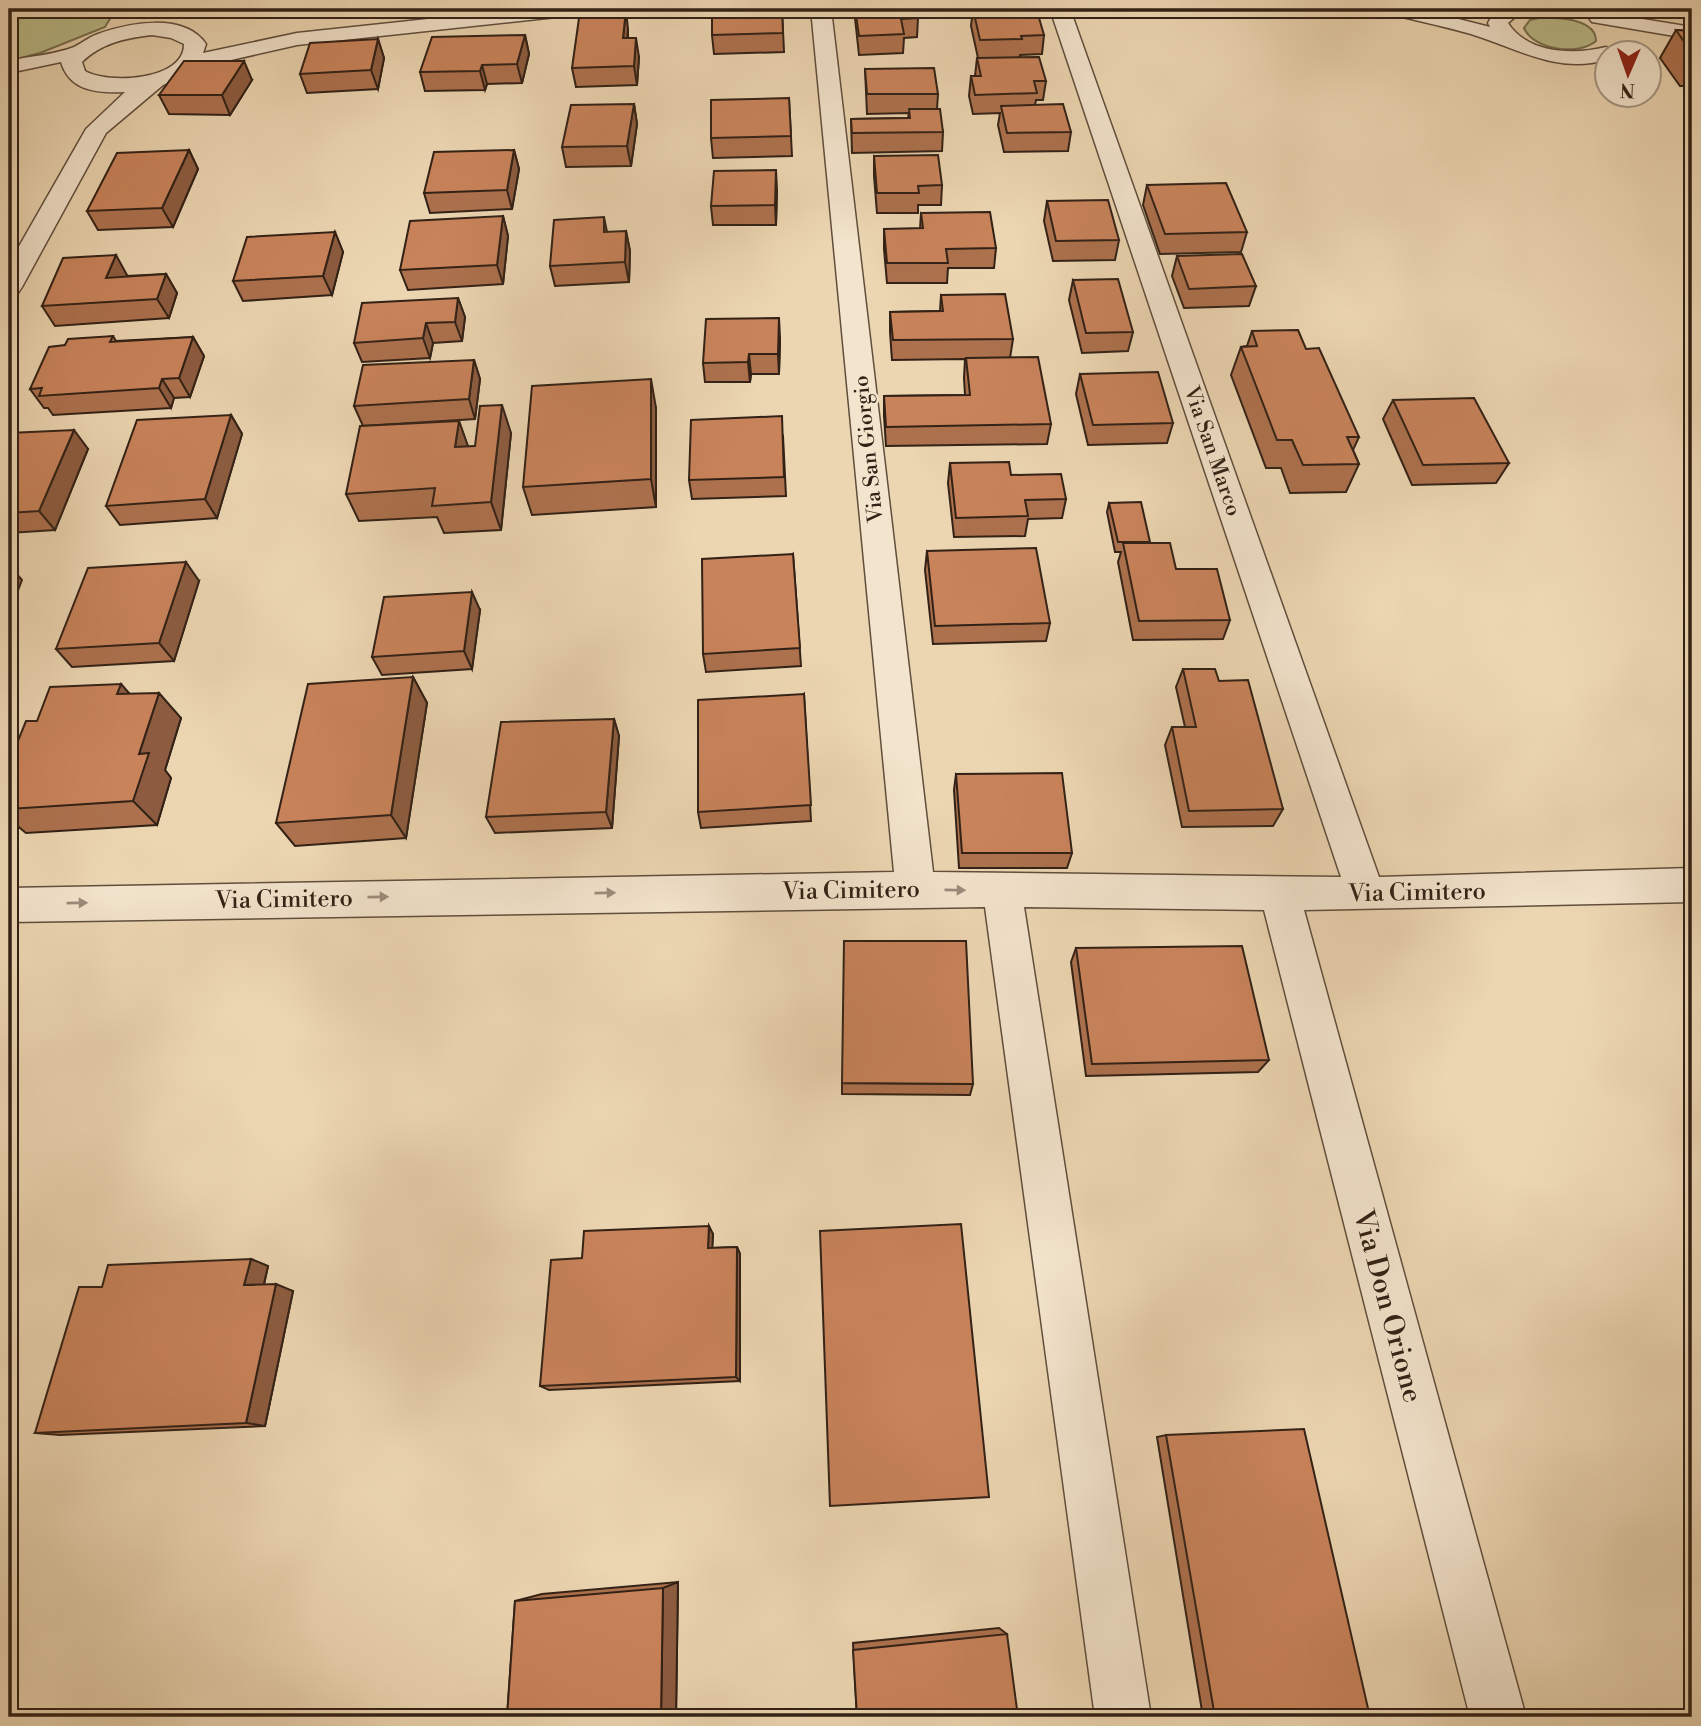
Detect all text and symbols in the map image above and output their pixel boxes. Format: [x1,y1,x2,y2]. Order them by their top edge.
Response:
north arrow [1592,38,1662,108]
text: N [1620,78,1635,102]
street label: Via San Giorgio [848,374,890,525]
street label: Via San Marco [1177,382,1246,520]
street label: Via Cimitero [781,875,920,907]
street label: Via Cimitero [1347,877,1486,909]
street label: Via Cimitero [214,884,353,916]
one-way arrow [945,884,967,896]
one-way arrow [595,887,617,899]
one-way arrow [367,891,389,903]
one-way arrow [66,897,88,909]
street label: Via Don Orione [1345,1205,1430,1406]

